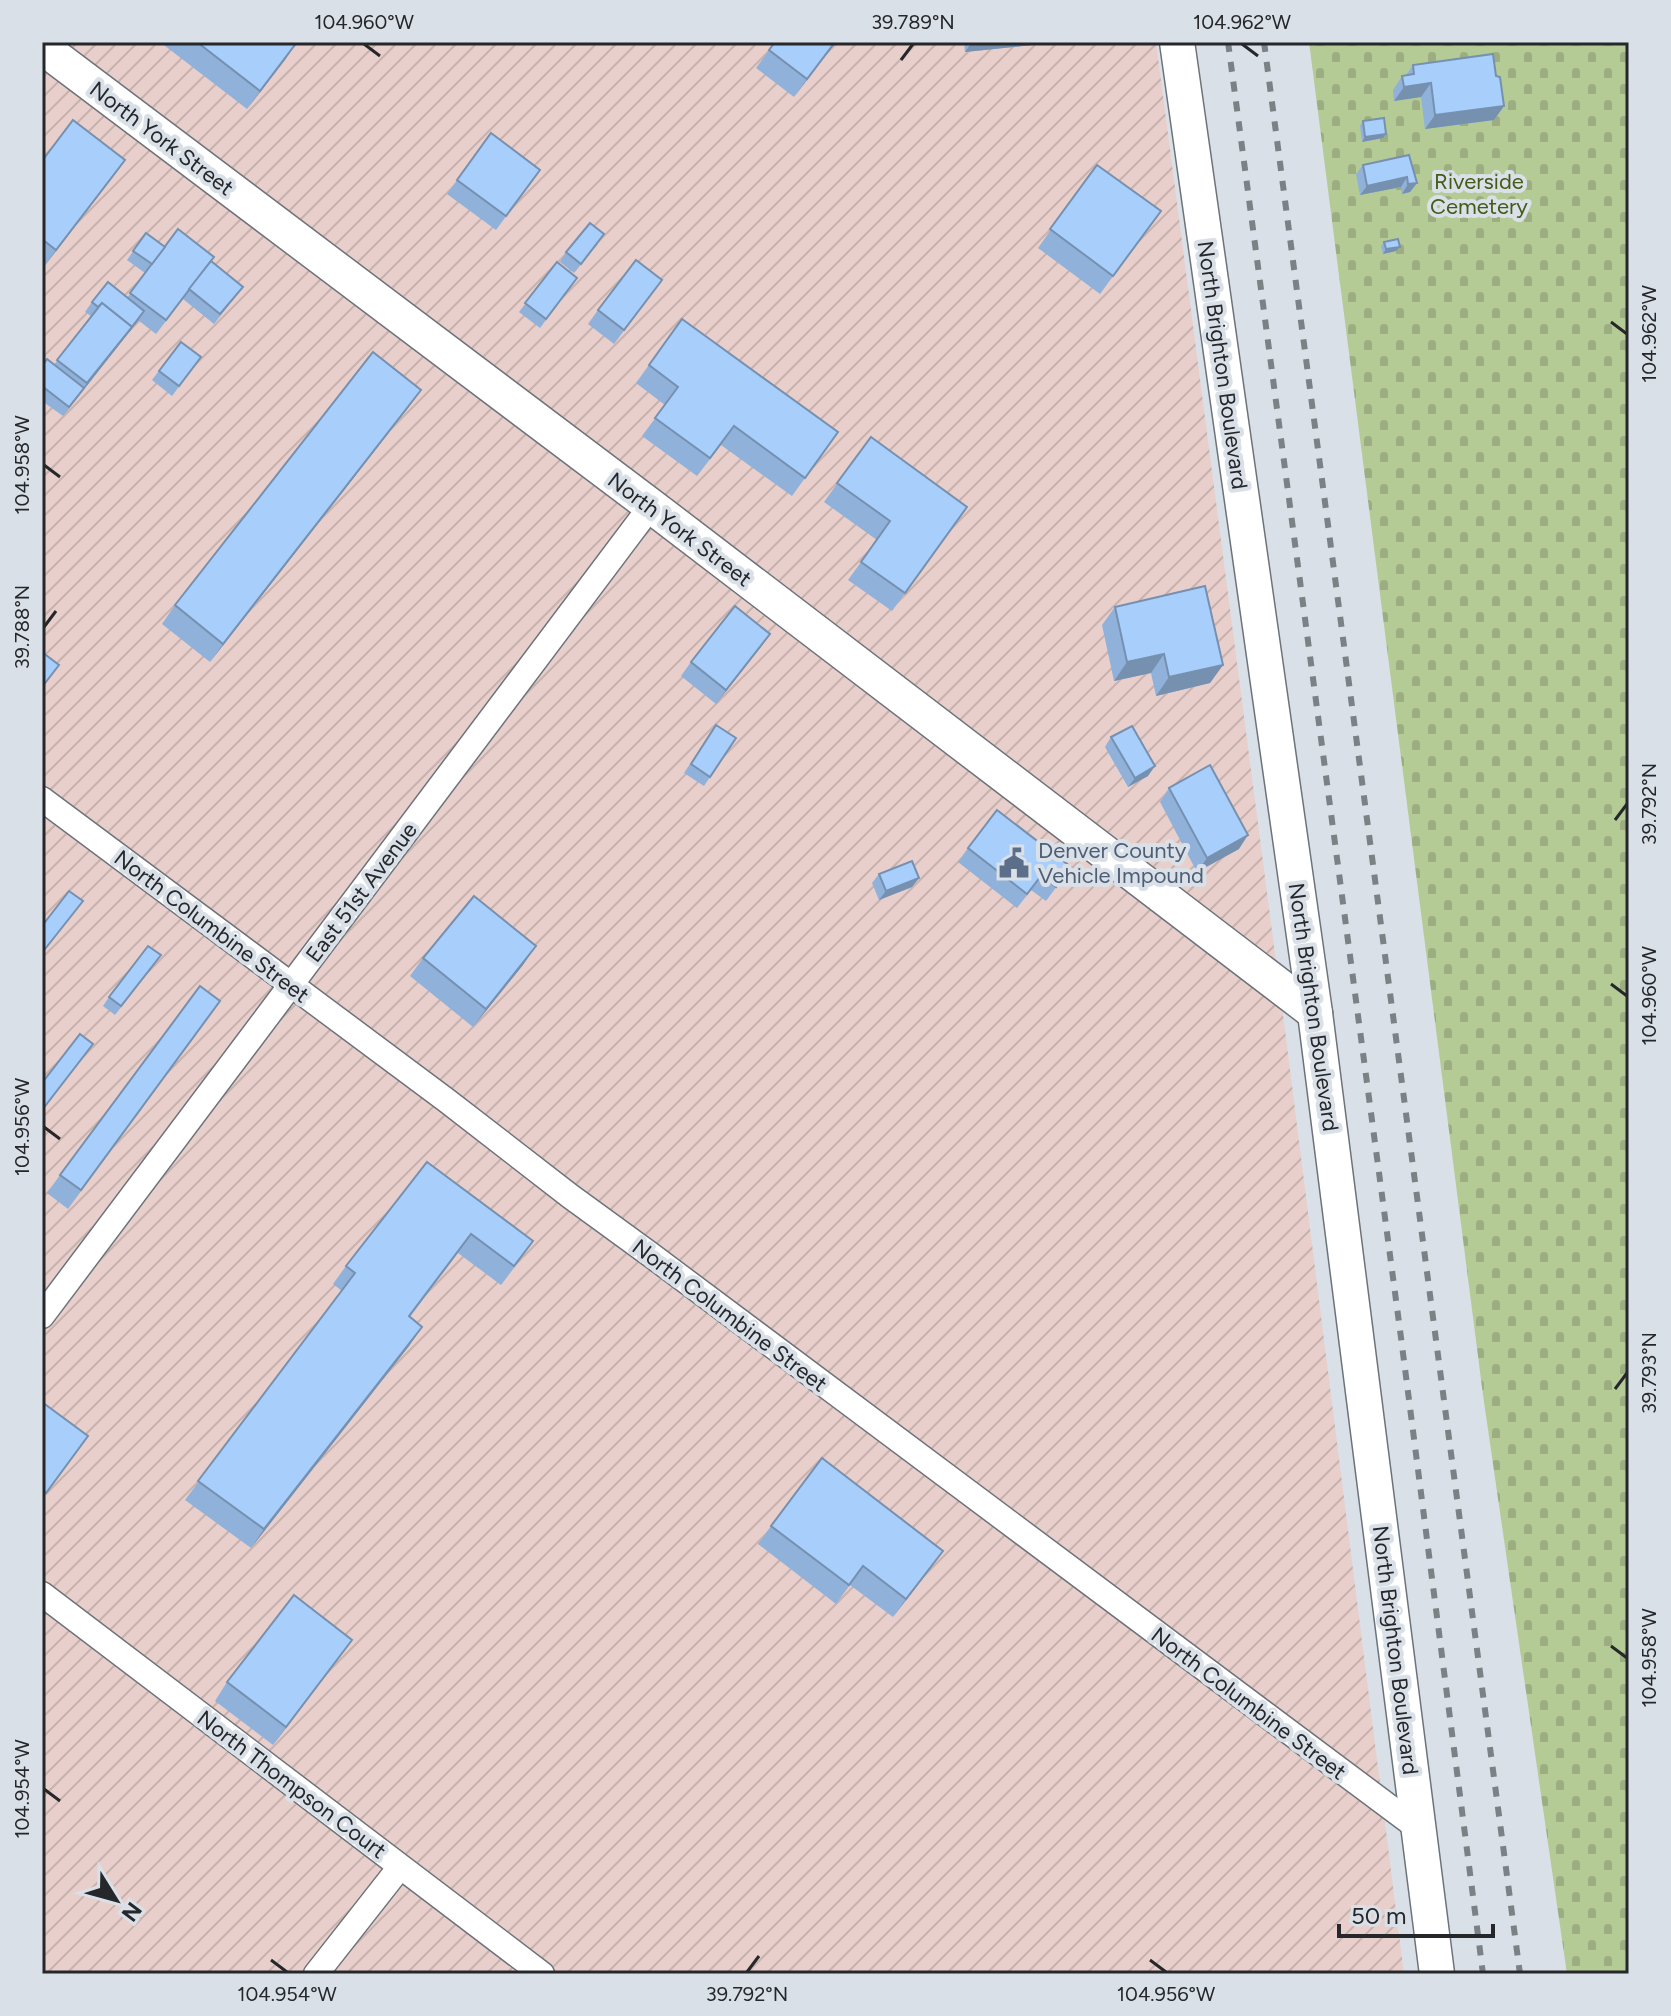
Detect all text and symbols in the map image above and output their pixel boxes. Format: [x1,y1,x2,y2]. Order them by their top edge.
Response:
text: 104.960°W [314,10,414,34]
text: 39.789°N [871,10,955,34]
text: 104.962°W [1193,10,1291,34]
street label: North York Street [84,76,239,201]
park label: Riverside Cemetery [1430,168,1528,220]
street label: North Brighton Boulevard [1192,239,1253,491]
text: 104.962°W [1637,285,1661,383]
text: 104.958°W [10,415,34,515]
street label: North York Street [602,467,757,592]
text: 39.788°N [10,585,34,669]
text: 39.792°N [1637,763,1661,845]
street label: East 51st Avenue [300,817,423,968]
place label: Denver County Vehicle Impound [1038,837,1204,889]
street label: North Columbine Street [109,844,314,1009]
public building icon: Denver County Vehicle Impound [997,846,1031,880]
street label: North Brighton Boulevard [1283,881,1344,1133]
text: 104.960°W [1637,946,1661,1046]
text: 104.956°W [10,1078,34,1176]
street label: North Columbine Street [627,1233,832,1398]
text: 39.793°N [1637,1332,1661,1414]
street label: North Brighton Boulevard [1367,1524,1424,1776]
text: 104.958°W [1637,1608,1661,1708]
street label: North Columbine Street [1146,1621,1351,1786]
street label: North Thompson Court [192,1705,391,1864]
text: 104.954°W [10,1739,34,1839]
north arrow [76,1860,156,1940]
scale bar [1339,1888,1493,1938]
text: N [116,1897,147,1927]
text: 50 m [1351,1901,1407,1930]
text: 104.954°W [237,1982,337,2006]
text: 39.792°N [706,1982,788,2006]
text: 104.956°W [1117,1982,1215,2006]

